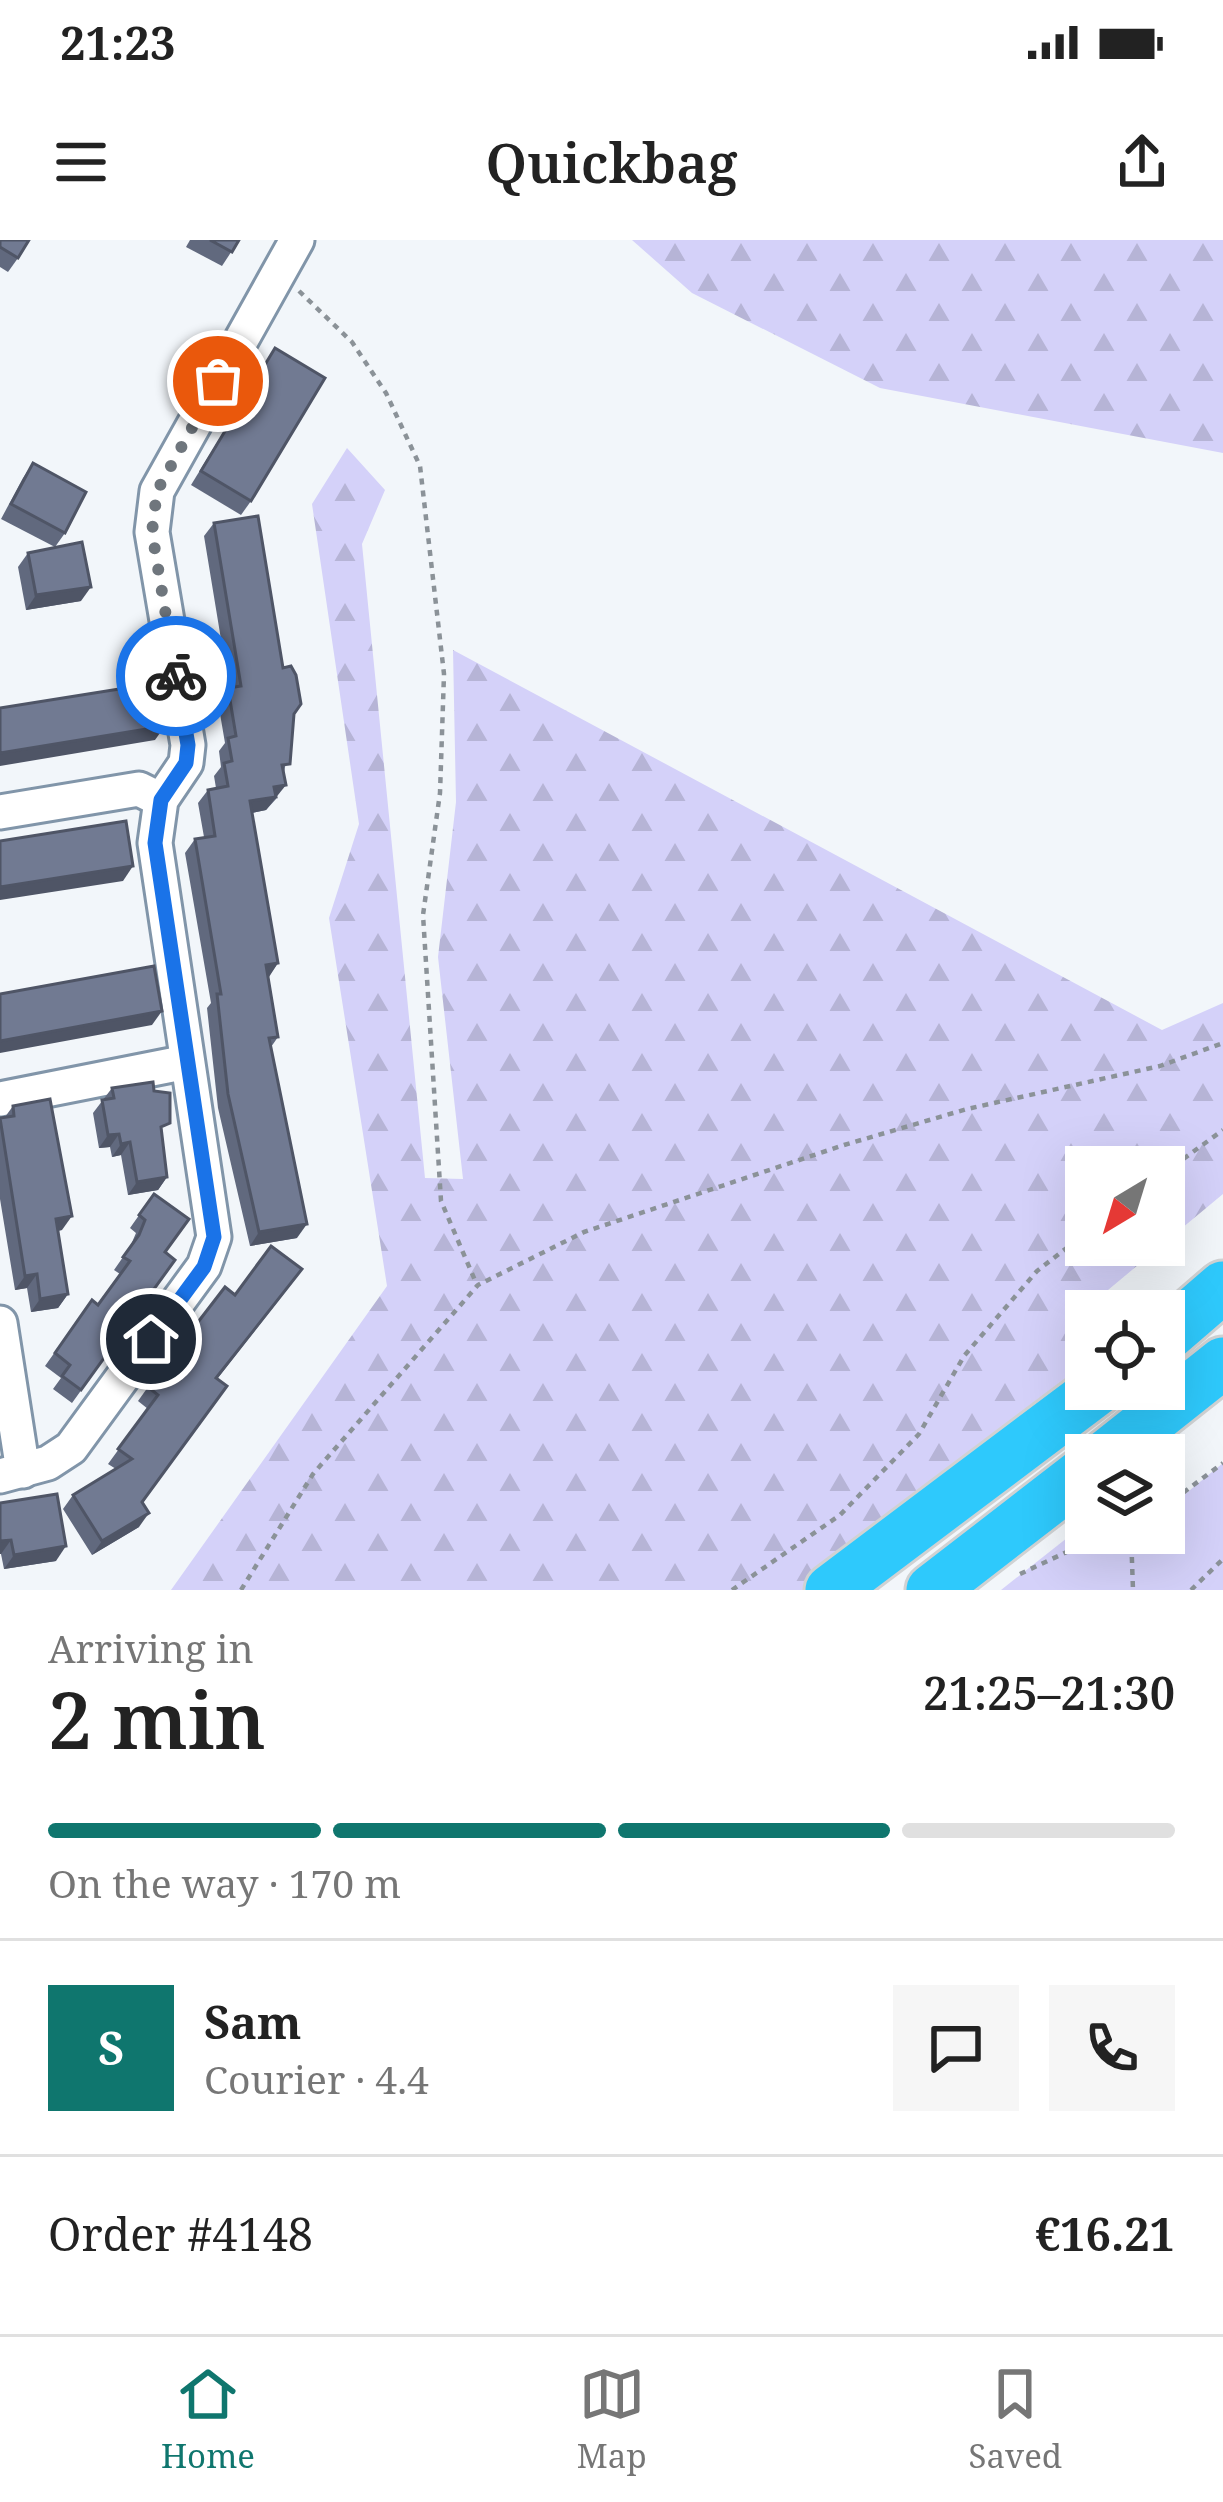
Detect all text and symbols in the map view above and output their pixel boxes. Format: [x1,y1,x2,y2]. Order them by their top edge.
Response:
text: 21:23 [60,12,175,73]
text: Quickbag [485,125,738,199]
icon: menu [48,129,114,195]
icon: share [1109,129,1175,195]
pin [167,330,269,432]
icon: bag [185,348,251,414]
courier [116,616,236,736]
icon: bike [143,643,209,709]
north arrow [1065,1146,1185,1266]
map controls [1065,1146,1185,1554]
pin [100,1288,202,1390]
button: locate [1065,1290,1185,1410]
icon: home [118,1306,184,1372]
button: layers [1065,1434,1185,1554]
text: Arriving in [48,1621,254,1674]
text: 21:25–21:30 [923,1662,1175,1723]
text: 2 min [48,1666,266,1772]
text: On the way · 170 m [48,1856,401,1909]
button: chat [893,1985,1019,2111]
button: phone [1049,1985,1175,2111]
text: Sam [204,1991,301,2052]
text: S [98,2017,124,2078]
text: Courier · 4.4 [204,2052,429,2105]
text: Order #4148 [48,2203,313,2264]
text: €16.21 [1035,2203,1175,2264]
tab: Home [161,2361,255,2478]
tab: Map [577,2361,647,2478]
tab: Saved [969,2361,1062,2478]

